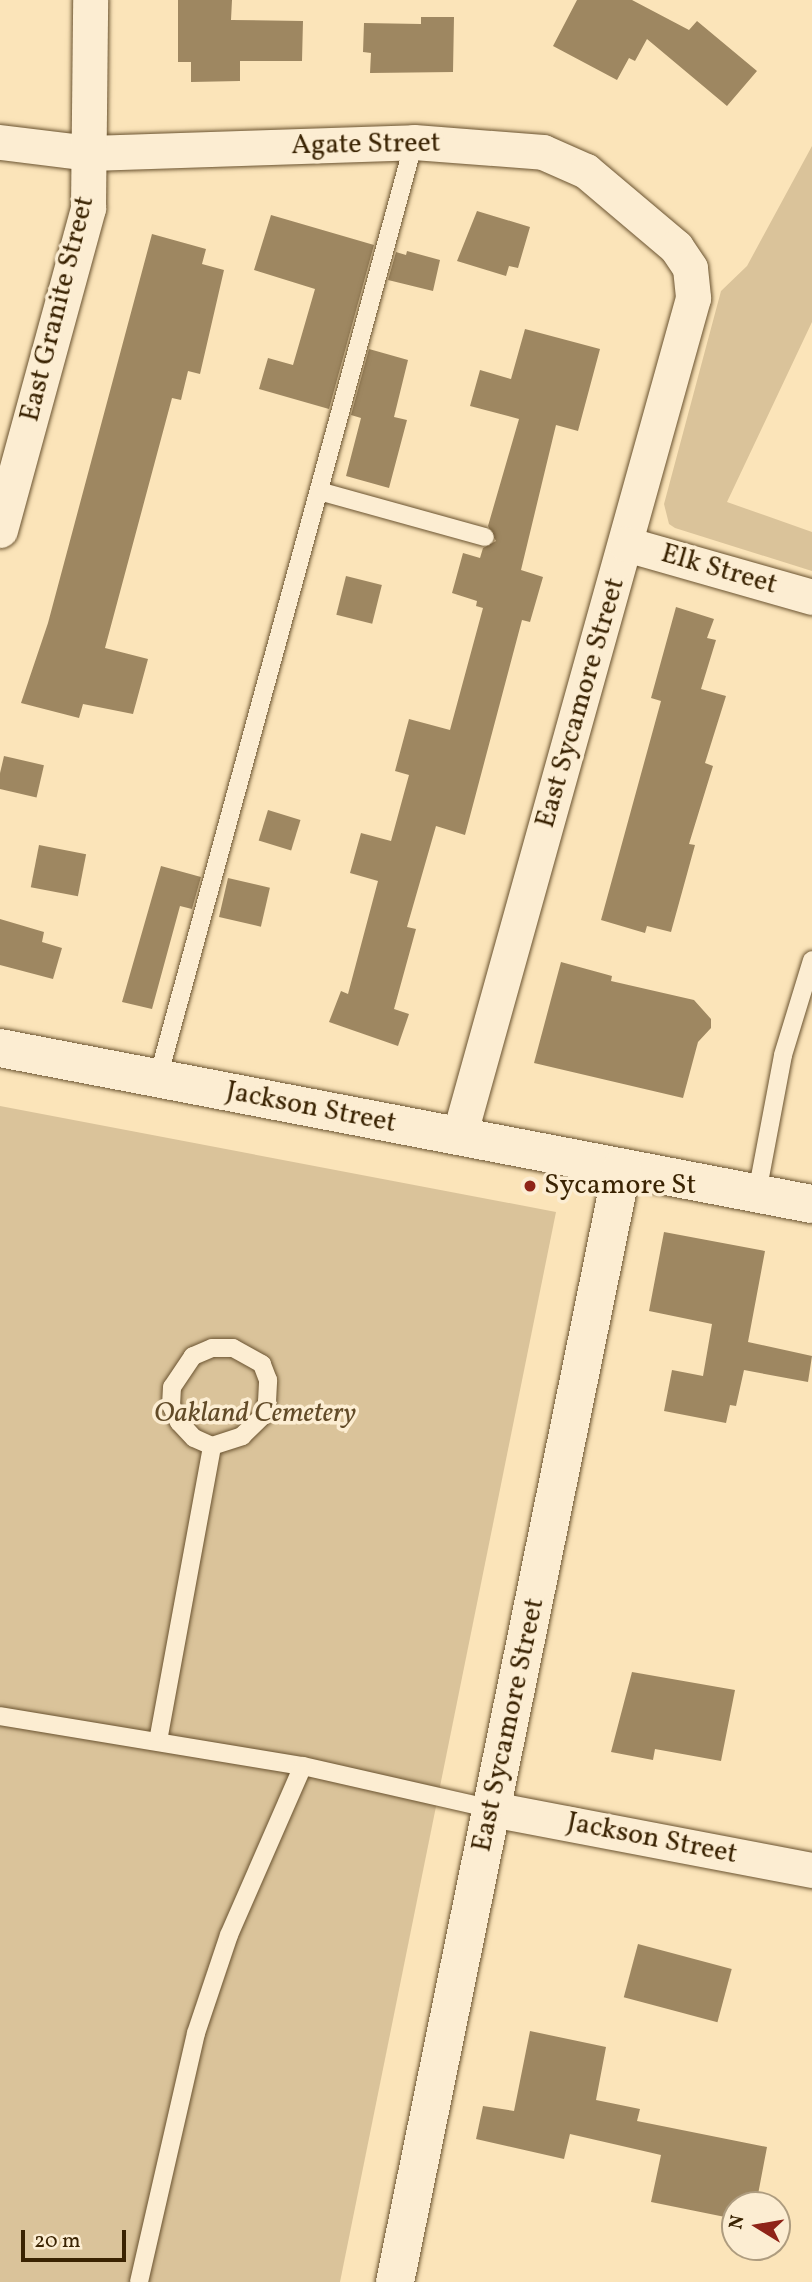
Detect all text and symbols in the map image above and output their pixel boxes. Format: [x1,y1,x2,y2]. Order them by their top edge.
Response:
street label: Agate Street [291,127,441,163]
street label: East Granite Street [14,193,102,425]
street label: Elk Street [657,537,781,603]
street label: East Sycamore Street [529,574,633,832]
street label: Jackson Street [223,1075,399,1141]
place label: Sycamore St [544,1169,696,1203]
marker: Sycamore St [522,1178,538,1194]
park label: Oakland Cemetery [154,1397,356,1431]
street label: East Sycamore Street [466,1595,552,1855]
street label: Jackson Street [564,1806,740,1872]
north arrow [721,2191,791,2261]
text: N [723,2213,751,2232]
scale bar [24,2216,130,2260]
text: 20 m [34,2227,80,2256]

